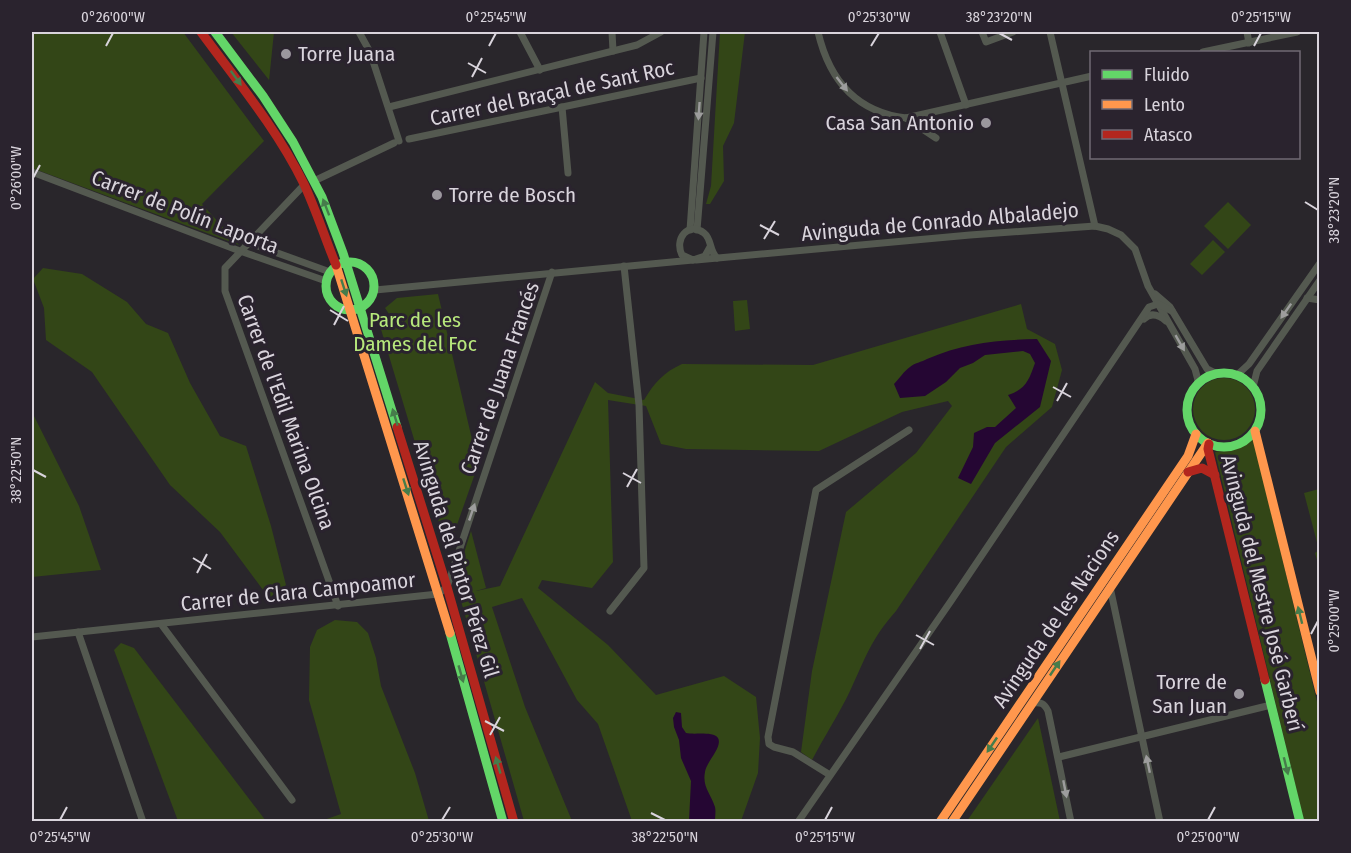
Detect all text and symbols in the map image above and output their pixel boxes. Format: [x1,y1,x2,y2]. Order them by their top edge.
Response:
text: 0°26'00"W [81,8,145,26]
text: 0°25'45"W [466,8,526,26]
text: 0°25'30"W [848,8,910,26]
text: 38°23'20"N [966,8,1032,26]
text: 0°25'15"W [1231,8,1291,26]
place label: Torre Juana [298,41,395,67]
marker: Torre Juana [279,47,293,61]
legend [1090,51,1300,159]
street label: Carrer del Braçal de Sant Roc [428,54,676,132]
text: Fluido [1144,64,1190,86]
one-way arrow [230,70,242,86]
one-way arrow [835,77,847,92]
text: Lento [1144,94,1185,116]
one-way arrow [694,101,703,120]
place label: Casa San Antonio [826,110,974,136]
marker: Casa San Antonio [979,116,993,130]
text: Atasco [1144,124,1192,146]
text: 0°26'00"W [7,146,25,210]
street label: Carrer de Polín Laporta [88,164,282,260]
text: 38°23'20"N [1325,177,1343,243]
place label: Torre de Bosch [449,182,576,208]
marker: Torre de Bosch [430,188,444,202]
street label: Avinguda de Conrado Albaladejo [800,197,1080,247]
one-way arrow [320,198,330,216]
street label: Carrer de Juana Francés [455,278,545,478]
one-way arrow [339,279,349,297]
street label: Carrer de l'Edil Marina Olcina [231,291,341,533]
one-way arrow [1280,303,1292,319]
park label: Parc de les Dames del Foc [353,307,477,357]
one-way arrow [1175,335,1186,351]
one-way arrow [390,408,399,426]
text: 38°22'50"N [7,437,25,503]
street label: Avinguda del Pintor Pérez Gil [407,437,505,681]
street label: Avinguda del Mestre José Garberí [1215,452,1309,734]
one-way arrow [402,478,411,496]
one-way arrow [468,503,477,521]
street label: Avinguda de les Nacions [987,525,1125,713]
street label: Carrer de Clara Campoamor [179,567,417,617]
text: 0°25'00"W [1325,589,1343,653]
one-way arrow [1295,606,1305,624]
one-way arrow [1049,661,1061,677]
one-way arrow [457,665,466,683]
place label: Torre de San Juan [1152,669,1227,719]
marker: Torre de San Juan [1232,687,1246,701]
one-way arrow [986,737,998,753]
one-way arrow [1143,755,1152,774]
one-way arrow [493,756,502,774]
one-way arrow [1282,756,1292,775]
one-way arrow [1061,780,1070,799]
text: 0°25'45"W [30,828,90,846]
text: 0°25'30"W [411,828,473,846]
text: 38°22'50"N [632,828,698,846]
text: 0°25'15"W [795,828,855,846]
text: 0°25'00"W [1176,828,1240,846]

